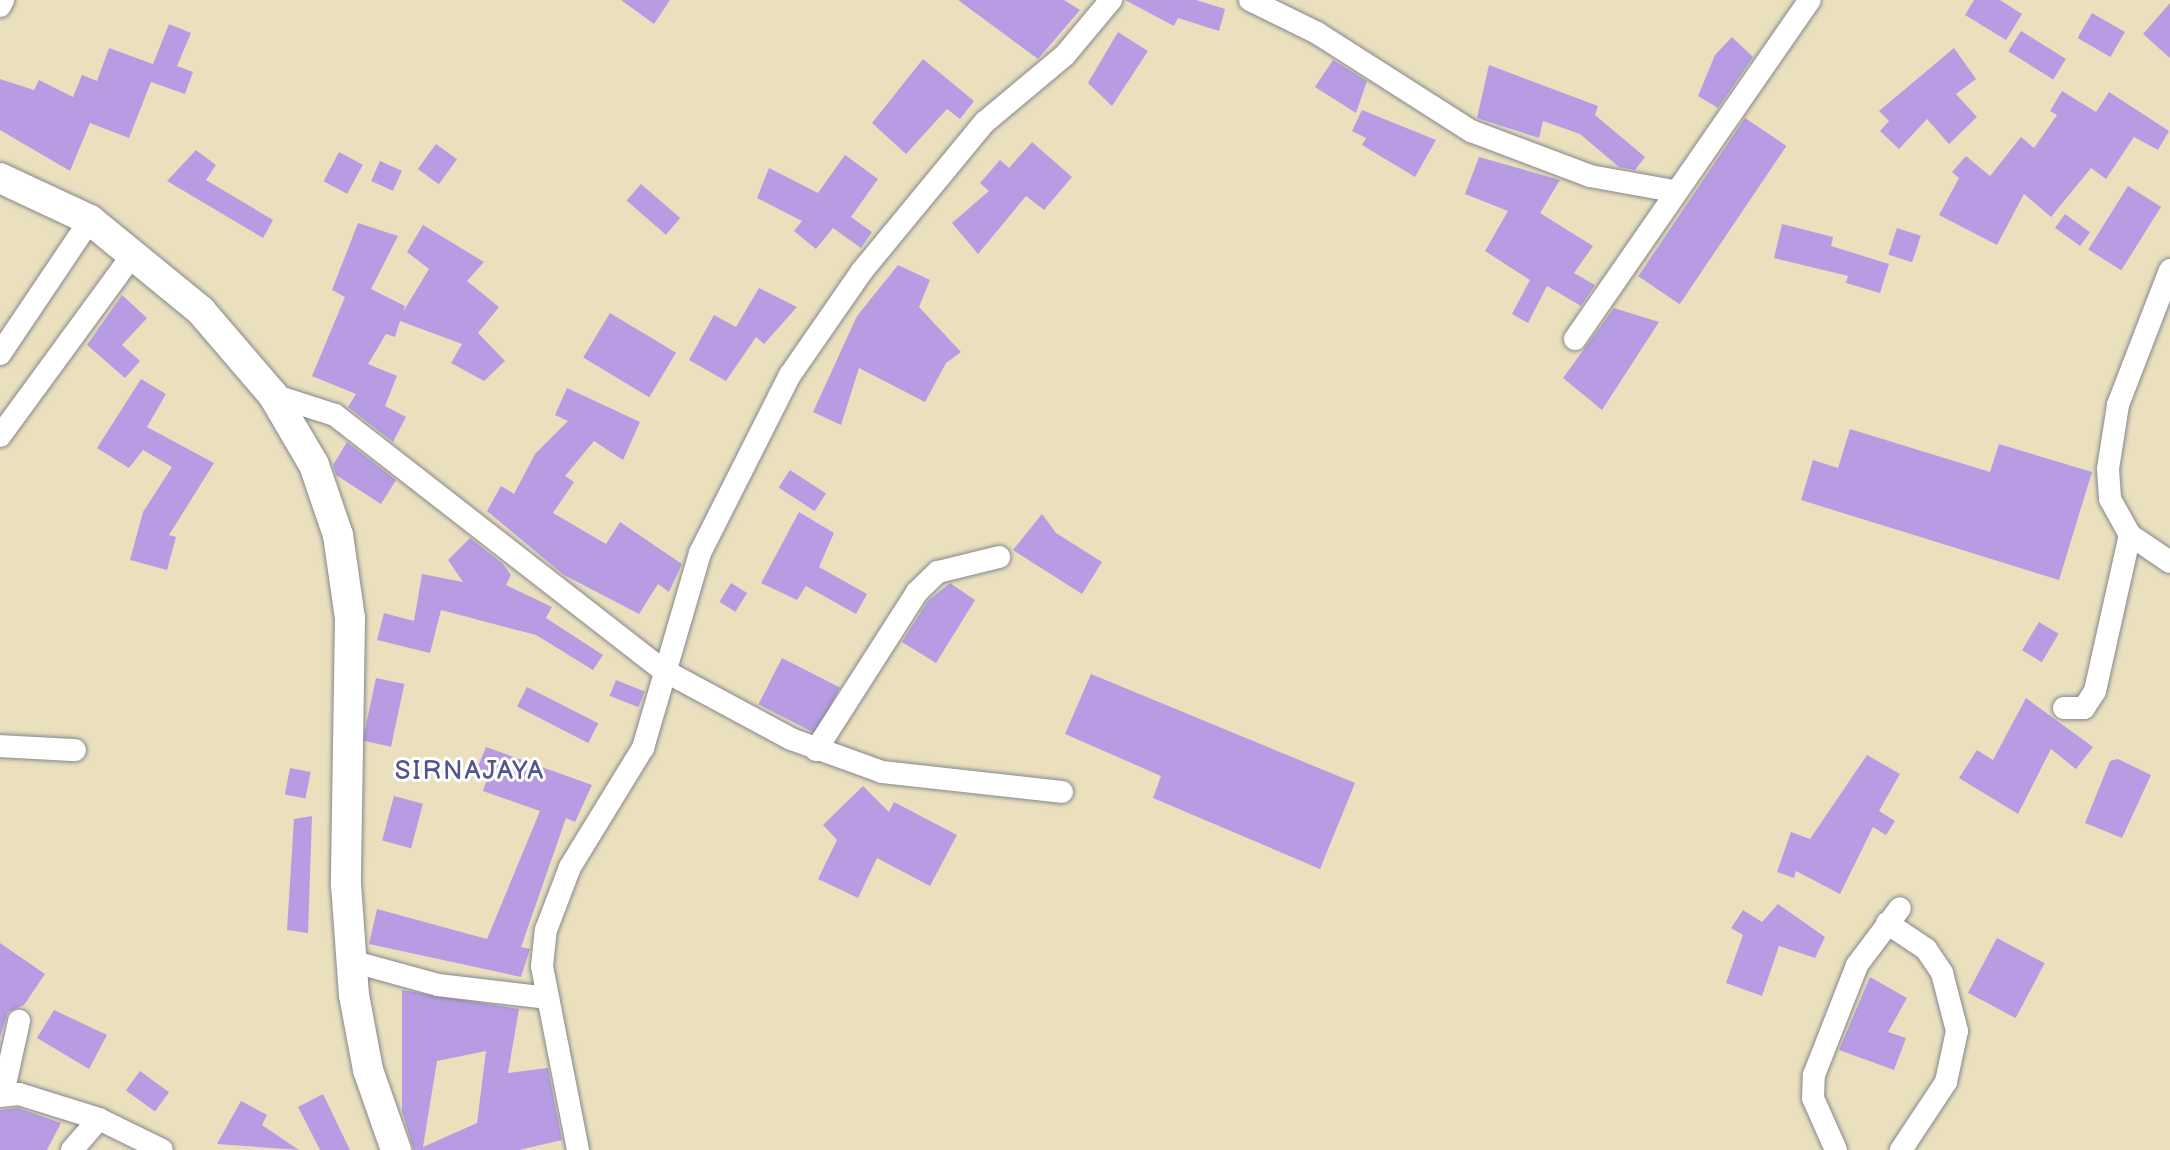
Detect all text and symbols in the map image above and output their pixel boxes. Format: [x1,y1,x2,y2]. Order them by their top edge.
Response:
district label: SIRNAJAYA [395,756,545,788]

